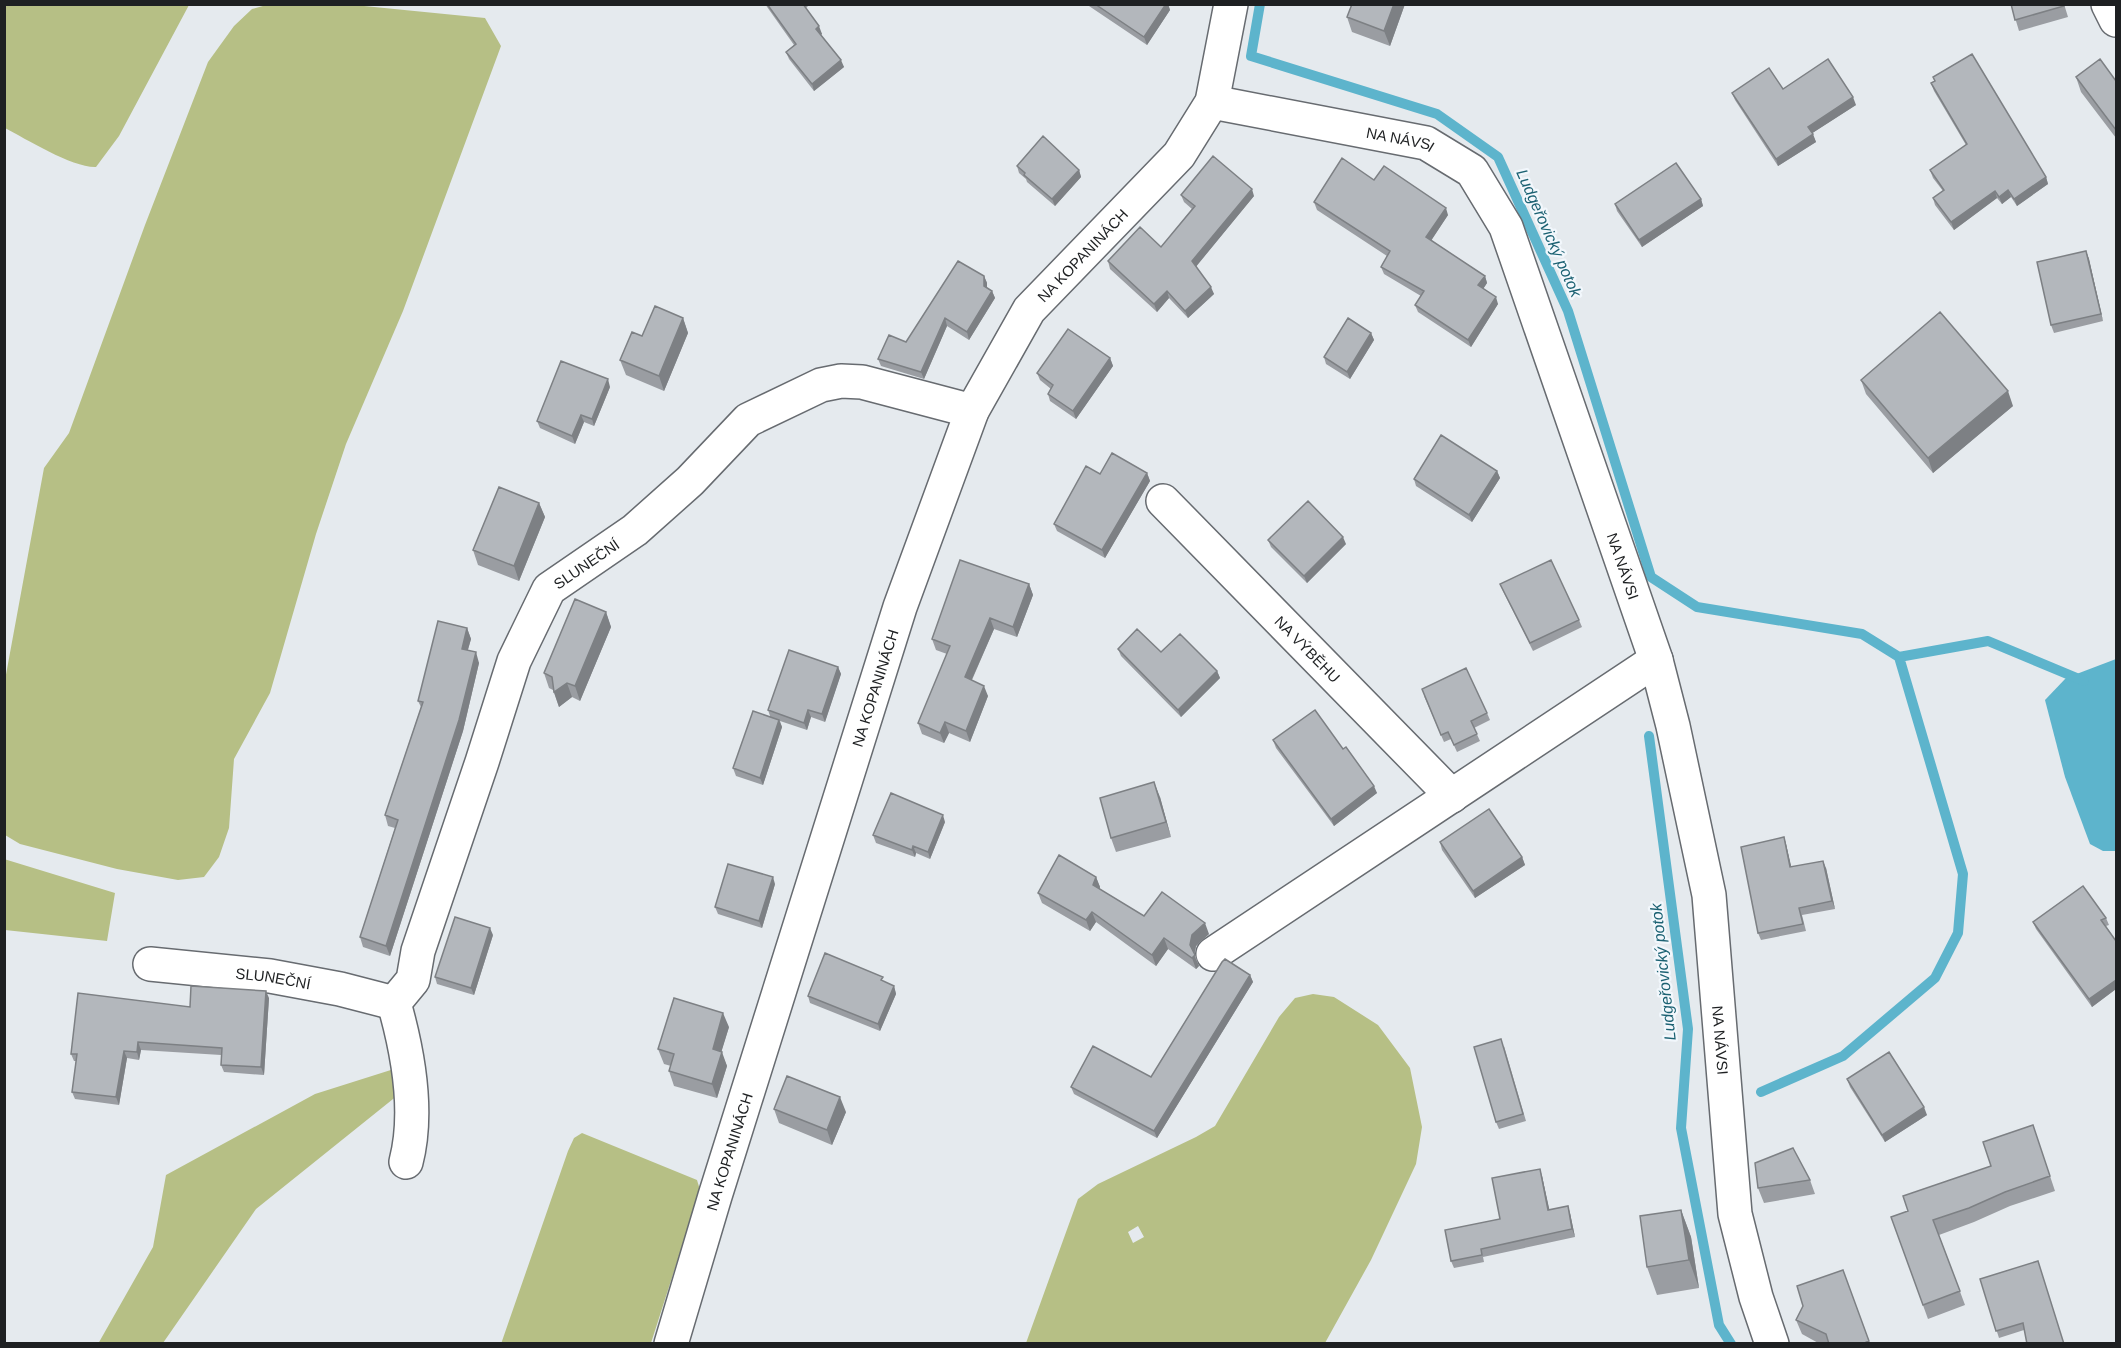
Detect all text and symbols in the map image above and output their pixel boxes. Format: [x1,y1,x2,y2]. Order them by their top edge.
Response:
street label: NA NÁVSI [1365,123,1438,155]
water label: Ludgeřovický potok [1513,167,1585,300]
street label: NA KOPANINÁCH [1034,205,1131,305]
street label: NA NÁVSI [1604,530,1643,601]
street label: SLUNEČNÍ [550,535,623,592]
street label: NA VÝBĚHU [1272,612,1344,686]
street label: NA KOPANINÁCH [848,627,901,749]
water label: Ludgeřovický potok [1647,902,1679,1041]
street label: SLUNEČNÍ [235,964,313,992]
street label: NA NÁVSI [1710,1005,1732,1075]
street label: NA KOPANINÁCH [703,1091,755,1212]

